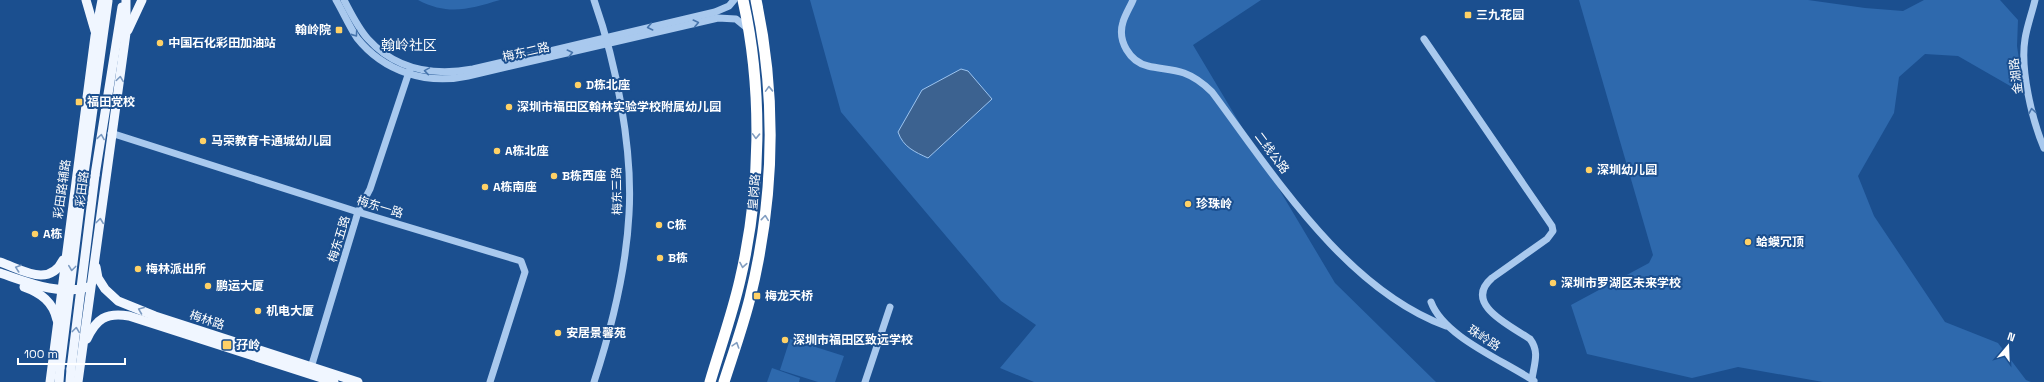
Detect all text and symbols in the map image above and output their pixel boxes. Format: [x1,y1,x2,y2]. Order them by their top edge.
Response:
place label: 三九花园 [1476,7,1524,23]
marker: 三九花园 [1463,10,1473,20]
one-way arrow [692,19,699,28]
place label: 翰岭院 [295,22,331,38]
one-way arrow [647,22,653,30]
marker: 翰岭院 [334,25,344,35]
one-way arrow [350,29,357,36]
place label: 中国石化彩田加油站 [168,35,276,51]
district label: 翰岭社区 [381,36,437,54]
marker: 中国石化彩田加油站 [155,38,165,48]
street label: 梅东二路 [501,39,551,65]
one-way arrow [567,50,573,58]
street label: 金湖路 [2006,57,2026,95]
one-way arrow [424,67,431,76]
one-way arrow [115,76,124,82]
place label: D栋北座 [586,77,630,93]
marker: D栋北座 [573,80,583,90]
one-way arrow [765,86,774,92]
place label: 福田党校 [87,94,135,110]
marker: 福田党校 [74,97,84,107]
place label: 深圳市福田区翰林实验学校附属幼儿园 [517,99,721,115]
marker: 深圳市福田区翰林实验学校附属幼儿园 [504,102,514,112]
one-way arrow [2028,108,2036,114]
street label: 二线公路 [1251,129,1293,177]
place label: 马荣教育卡通城幼儿园 [211,133,331,149]
one-way arrow [752,133,760,139]
one-way arrow [97,134,105,140]
marker: 马荣教育卡通城幼儿园 [198,136,208,146]
place label: A栋北座 [505,143,549,159]
marker: A栋北座 [492,146,502,156]
street label: 彩田路辅路 [50,158,74,220]
place label: 深圳幼儿园 [1597,162,1657,178]
marker: 深圳幼儿园 [1584,165,1594,175]
street label: 梅东三路 [609,167,625,215]
place label: B栋西座 [562,168,606,184]
street label: 彩田路 [72,170,92,208]
marker: B栋西座 [549,171,559,181]
street label: 皇岗路 [744,173,764,211]
place label: A栋南座 [493,179,537,195]
marker: A栋南座 [480,182,490,192]
street label: 梅东一路 [355,192,405,222]
place label: 珍珠岭 [1196,196,1232,212]
marker: 珍珠岭 [1183,199,1193,209]
street label: 梅东五路 [324,214,354,264]
one-way arrow [760,215,769,221]
place label: C栋 [667,217,687,233]
one-way arrow [96,218,105,224]
marker: C栋 [654,220,664,230]
place label: A栋 [43,226,63,242]
marker: A栋 [30,229,40,239]
place label: 蛤蟆冗顶 [1756,234,1804,250]
marker: 蛤蟆冗顶 [1743,237,1753,247]
place label: B栋 [668,250,688,266]
marker: B栋 [655,253,665,263]
place label: 梅林派出所 [146,261,206,277]
one-way arrow [739,262,748,268]
marker: 梅林派出所 [133,264,143,274]
one-way arrow [14,265,21,273]
one-way arrow [68,265,77,271]
place label: 深圳市罗湖区未来学校 [1561,275,1681,291]
place label: 鹏运大厦 [216,278,264,294]
marker: 深圳市罗湖区未来学校 [1548,278,1558,288]
marker: 鹏运大厦 [203,281,213,291]
place label: 梅龙天桥 [765,288,813,304]
marker: 梅龙天桥 [752,291,762,301]
place label: 机电大厦 [266,303,314,319]
marker: 机电大厦 [253,306,263,316]
one-way arrow [138,307,145,315]
street label: 梅林路 [187,307,227,333]
street label: 珠岭路 [1465,321,1503,355]
place label: 安居景馨苑 [566,325,626,341]
north arrow [1988,326,2028,366]
one-way arrow [71,327,80,333]
marker: 安居景馨苑 [553,328,563,338]
text: N [2005,329,2017,344]
place label: 深圳市福田区致远学校 [793,332,913,348]
marker: 深圳市福田区致远学校 [780,335,790,345]
place label: 孖岭 [236,337,260,353]
marker: 孖岭 [221,339,233,351]
scale bar [18,340,125,366]
one-way arrow [731,342,740,349]
text: 100 m [24,346,58,362]

